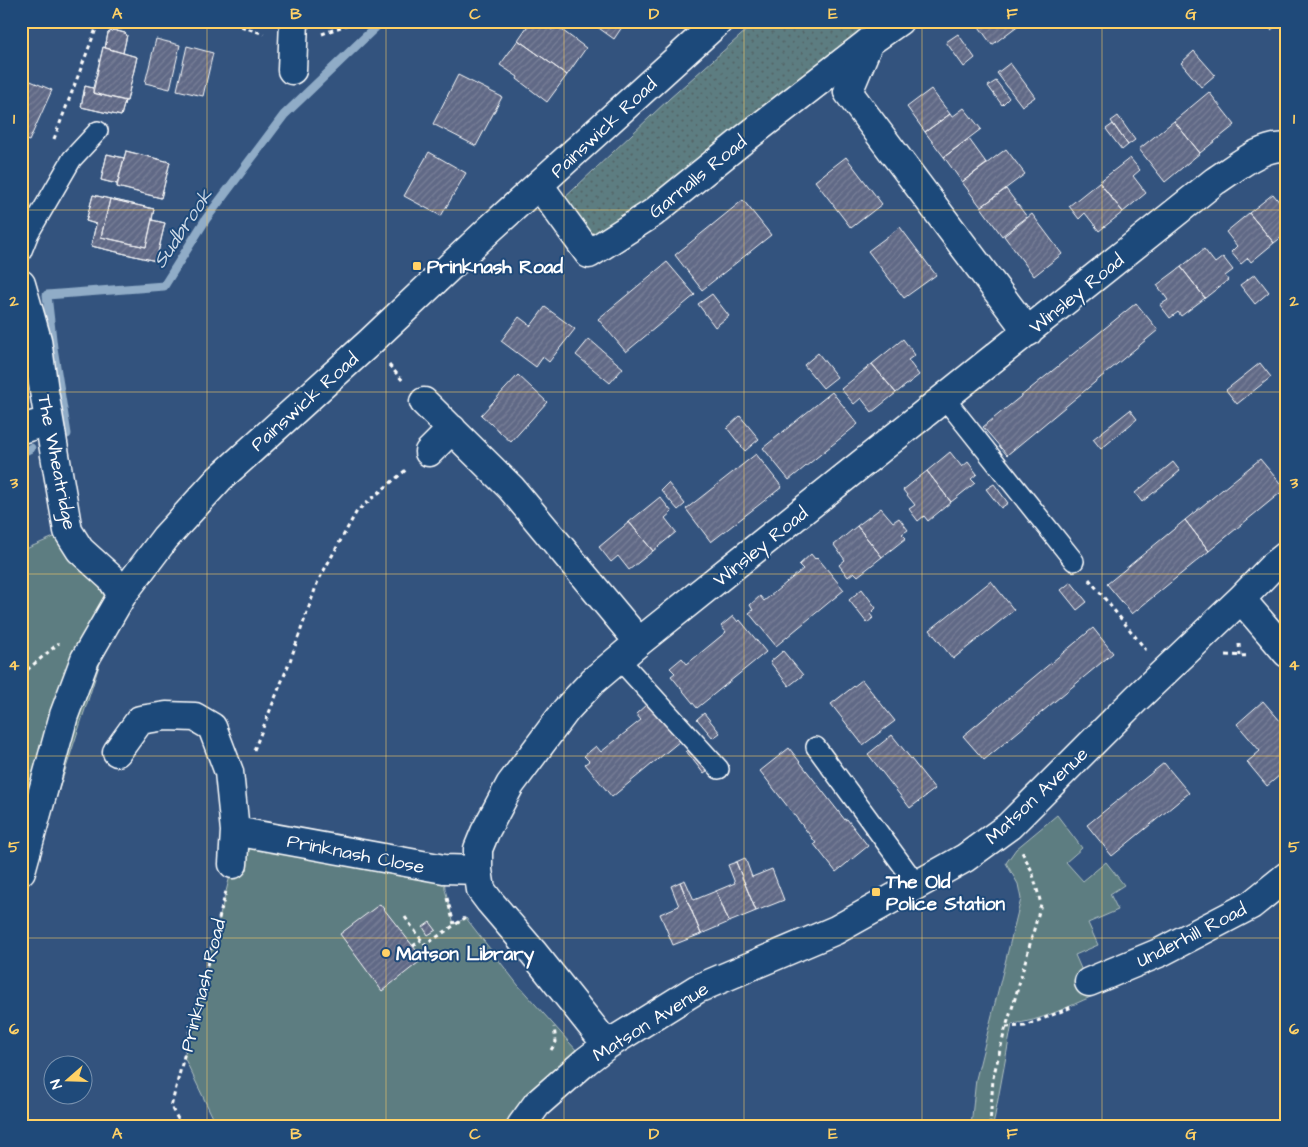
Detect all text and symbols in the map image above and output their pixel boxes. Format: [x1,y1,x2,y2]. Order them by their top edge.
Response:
text: A [112,3,123,25]
text: B [290,3,302,25]
text: C [469,3,481,25]
text: D [649,3,660,25]
text: E [828,3,838,25]
text: F [1006,3,1018,25]
text: G [1185,3,1197,25]
street label: Painswick Road [545,71,663,185]
text: 1 [13,108,16,130]
text: 1 [1293,108,1296,130]
street label: Garnalls Road [643,129,753,225]
water label: Sudbrook [146,183,220,274]
street label: Winsley Road [1024,247,1131,342]
place label: Prinknash Road [427,254,563,281]
marker: Prinknash Road [411,260,423,272]
text: 2 [8,290,19,312]
text: 2 [1288,290,1299,312]
street label: Painswick Road [245,346,365,458]
street label: The Wheatridge [29,392,83,532]
text: 3 [9,472,19,494]
text: 3 [1289,472,1299,494]
street label: Winsley Road [708,500,815,595]
text: 4 [9,654,20,676]
text: 4 [1289,654,1300,676]
street label: Matson Avenue [979,741,1095,851]
street label: Prinknash Close [285,828,427,881]
text: 5 [8,836,20,858]
text: 5 [1288,836,1300,858]
place label: The Old Police Station [885,869,1005,918]
marker: The Old Police Station [870,886,882,898]
street label: Underhill Road [1132,896,1252,975]
street label: Prinknash Road [174,916,233,1055]
place label: Matson Library [396,941,535,969]
marker: Matson Library [380,947,392,959]
street label: Matson Avenue [588,976,714,1069]
text: 6 [9,1018,19,1040]
text: 6 [1289,1018,1299,1040]
north arrow [42,1054,92,1104]
text: N [46,1076,68,1092]
text: A [112,1123,123,1145]
text: B [290,1123,302,1145]
text: C [469,1123,481,1145]
text: D [649,1123,660,1145]
text: E [828,1123,838,1145]
text: F [1006,1123,1018,1145]
text: G [1185,1123,1197,1145]

